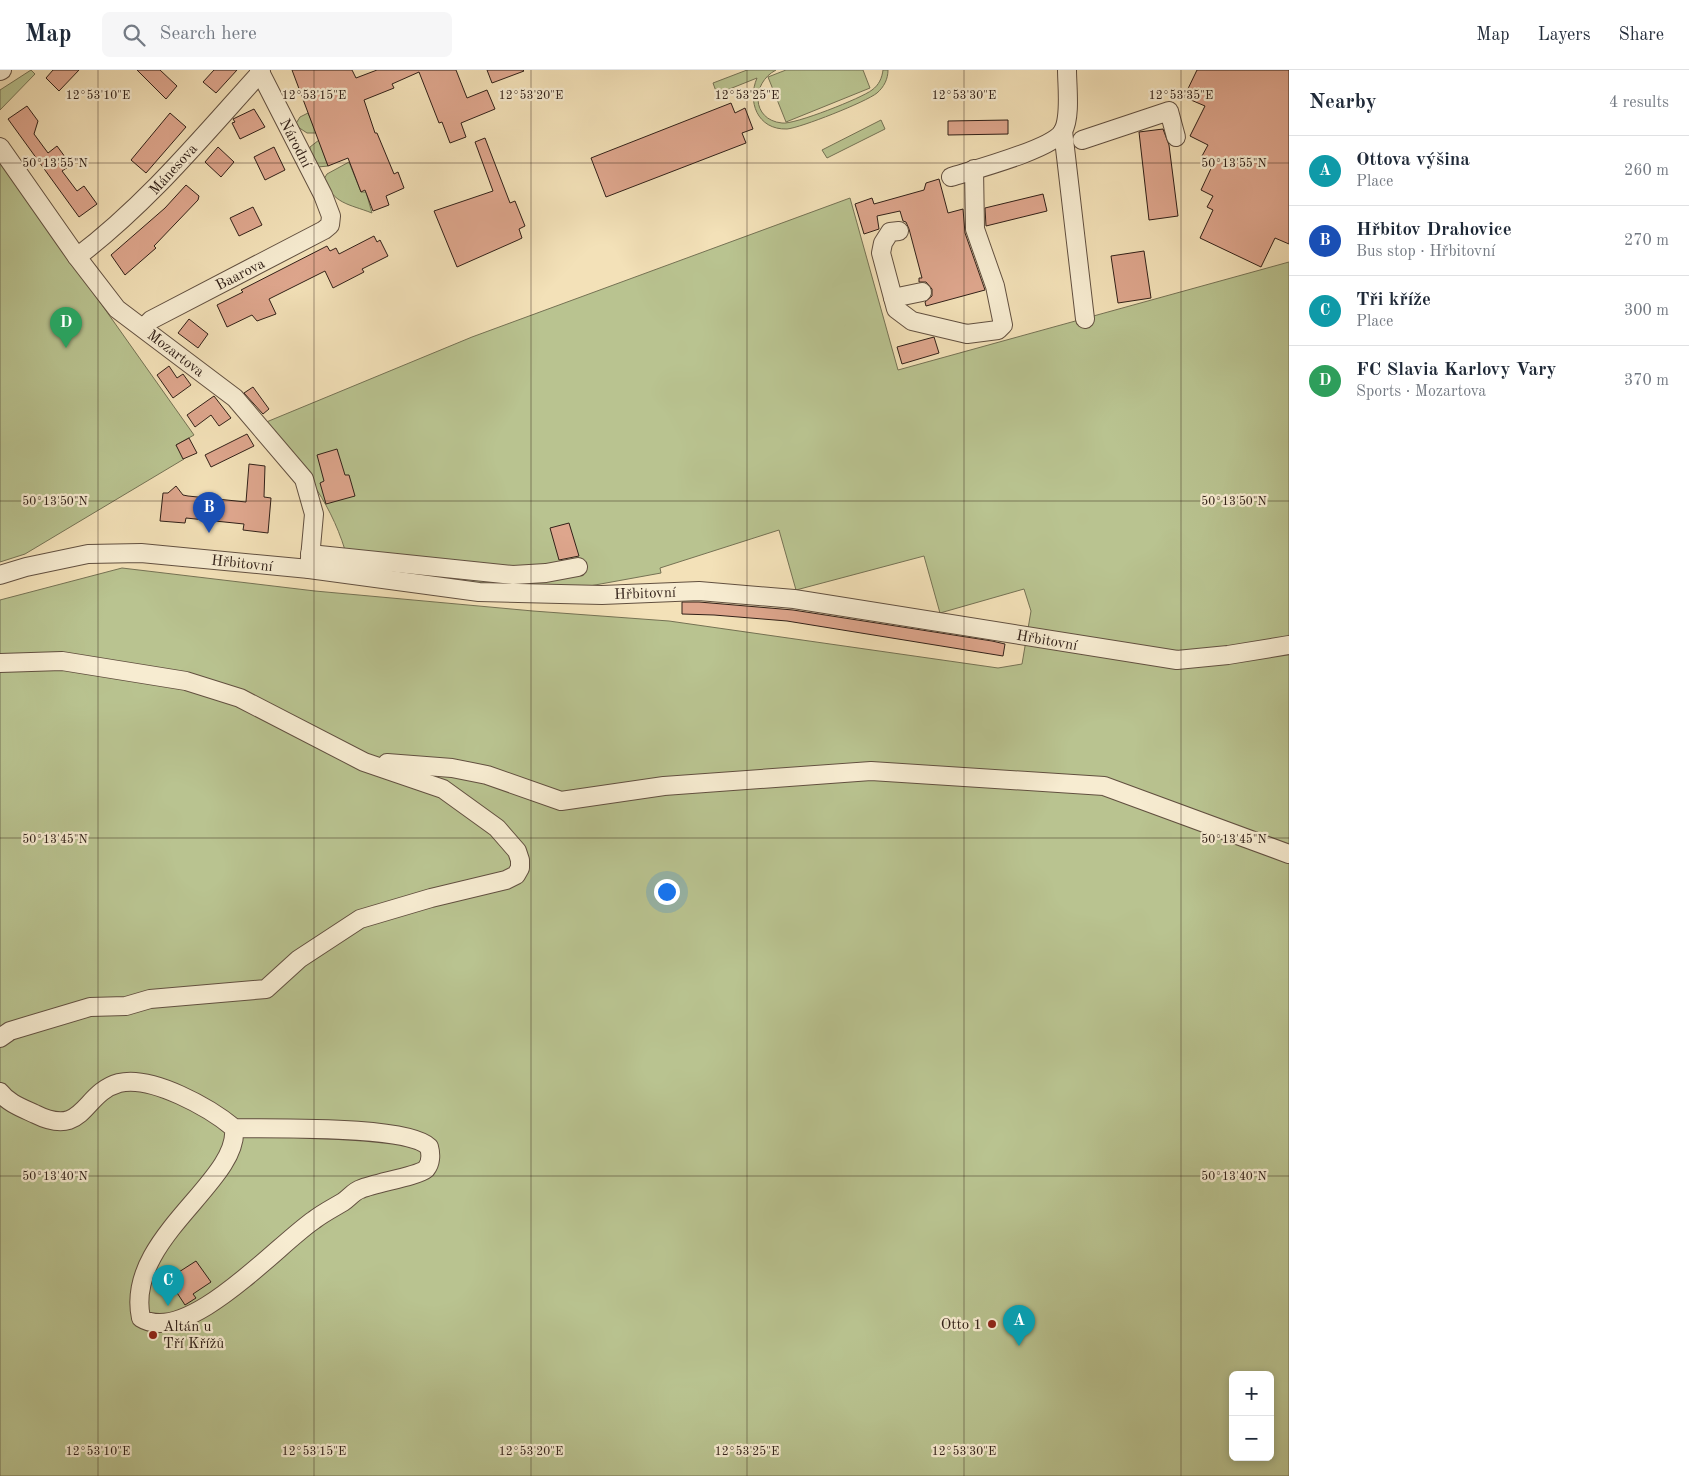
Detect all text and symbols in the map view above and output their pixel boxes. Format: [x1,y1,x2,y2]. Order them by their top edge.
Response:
search box [102,12,452,57]
icon: search [120,21,148,49]
text: Map [25,23,72,47]
text: Search here [160,25,257,44]
text: Map [1476,26,1510,44]
text: Layers [1538,26,1590,44]
text: Share [1618,26,1664,44]
text: 12°53'10"E [66,89,130,102]
text: 12°53'15"E [282,89,346,102]
text: 12°53'20"E [499,89,563,102]
text: 12°53'25"E [715,89,779,102]
text: 12°53'30"E [932,89,996,102]
text: 12°53'35"E [1149,89,1213,102]
text: Nearby [1309,92,1377,113]
text: 4 results [1609,95,1669,111]
street label: Národní [276,117,314,171]
street label: Mánesova [147,141,201,199]
text: Ottova výšina [1356,151,1470,170]
text: 50°13'55"N [22,157,88,170]
text: 50°13'55"N [1201,157,1267,170]
text: A [1319,163,1331,179]
text: 260 m [1624,163,1669,179]
text: Place [1356,174,1393,190]
text: Hřbitov Drahovice [1356,221,1512,240]
text: B [1319,233,1331,249]
text: 270 m [1624,233,1669,249]
text: Bus stop · Hřbitovní [1356,244,1495,260]
street label: Baarova [214,256,268,294]
text: Tři kříže [1356,291,1431,310]
text: C [1320,303,1330,319]
text: 300 m [1624,303,1669,319]
pin: D [50,307,82,348]
text: Place [1356,314,1393,330]
street label: Mozartova [144,328,207,381]
text: FC Slavia Karlovy Vary [1356,361,1556,380]
text: D [1319,373,1331,389]
text: 370 m [1624,373,1669,389]
text: Sports · Mozartova [1356,384,1486,400]
pin: B [193,492,225,533]
text: 50°13'50"N [22,495,88,508]
text: 50°13'50"N [1201,495,1267,508]
street label: Hřbitovní [210,554,274,575]
street label: Hřbitovní [614,586,677,603]
street label: Hřbitovní [1015,629,1079,654]
text: 50°13'45"N [22,833,88,846]
text: 50°13'45"N [1201,833,1267,846]
your location [654,879,680,905]
text: 50°13'40"N [22,1170,88,1183]
text: 50°13'40"N [1201,1170,1267,1183]
pin: C [152,1265,184,1306]
pin: A [1003,1305,1035,1346]
place label: Otto 1 [941,1318,982,1333]
marker: Otto 1 [986,1318,998,1330]
place label: Altán u Tří Křížů [163,1320,224,1352]
marker: Altán u Tří Křížů [147,1329,159,1341]
map controls [1229,1371,1274,1461]
button: + [1229,1371,1274,1416]
button: − [1229,1416,1274,1461]
text: 12°53'10"E [66,1445,130,1458]
text: 12°53'15"E [282,1445,346,1458]
text: 12°53'20"E [499,1445,563,1458]
text: 12°53'25"E [715,1445,779,1458]
text: 12°53'30"E [932,1445,996,1458]

